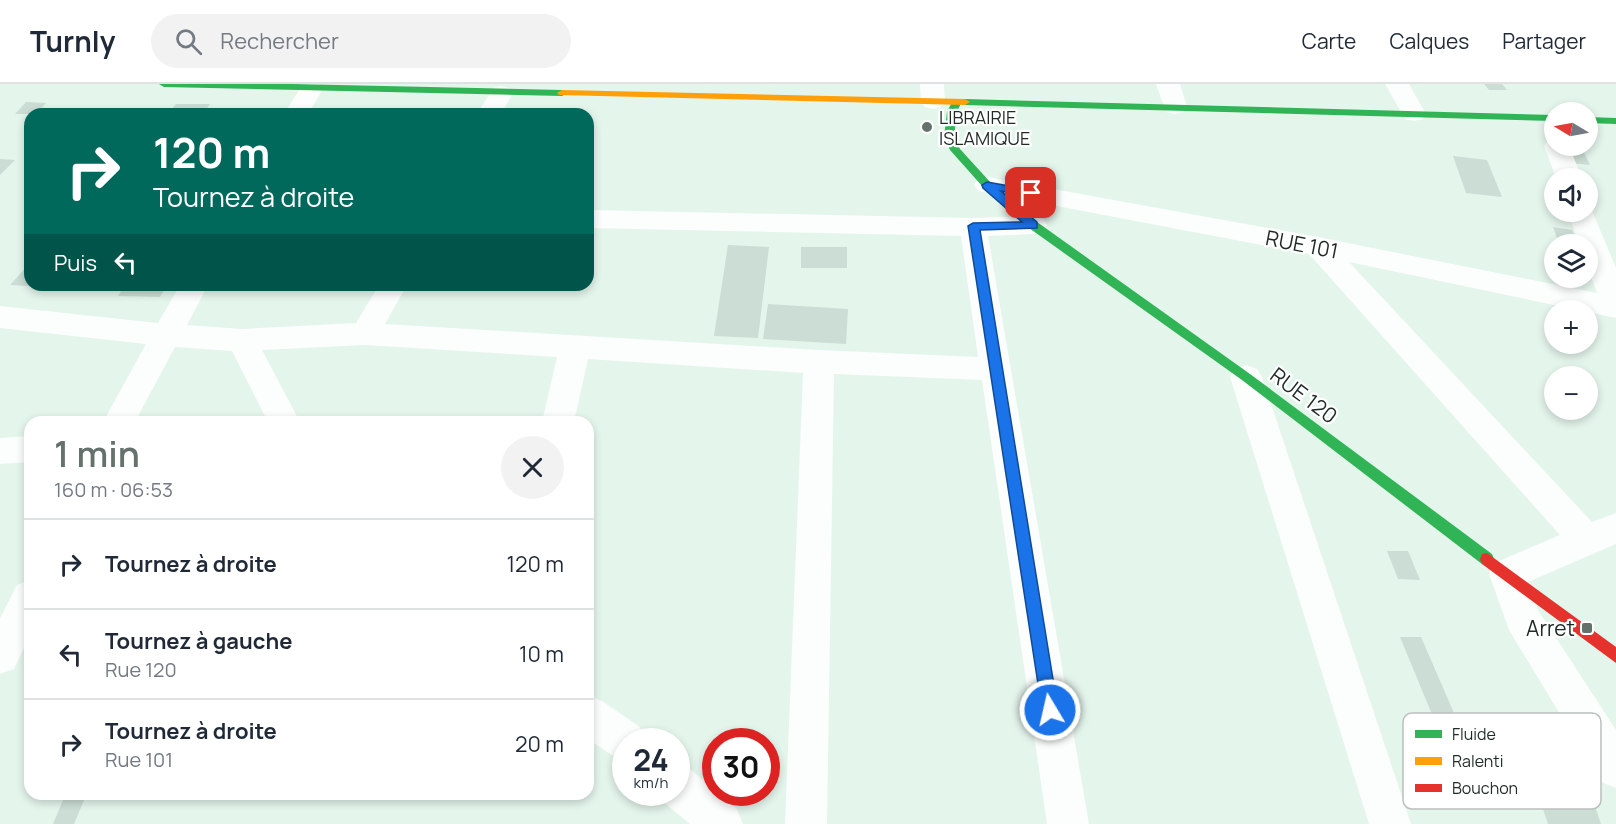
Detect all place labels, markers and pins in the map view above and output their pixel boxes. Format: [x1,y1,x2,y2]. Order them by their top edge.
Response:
place label: LIBRAIRIE ISLAMIQUE [939,105,1030,150]
marker: LIBRAIRIE ISLAMIQUE [920,120,934,134]
pin [1005,167,1056,218]
place label: Arret [1526,614,1575,642]
marker: Arret [1580,621,1594,635]

